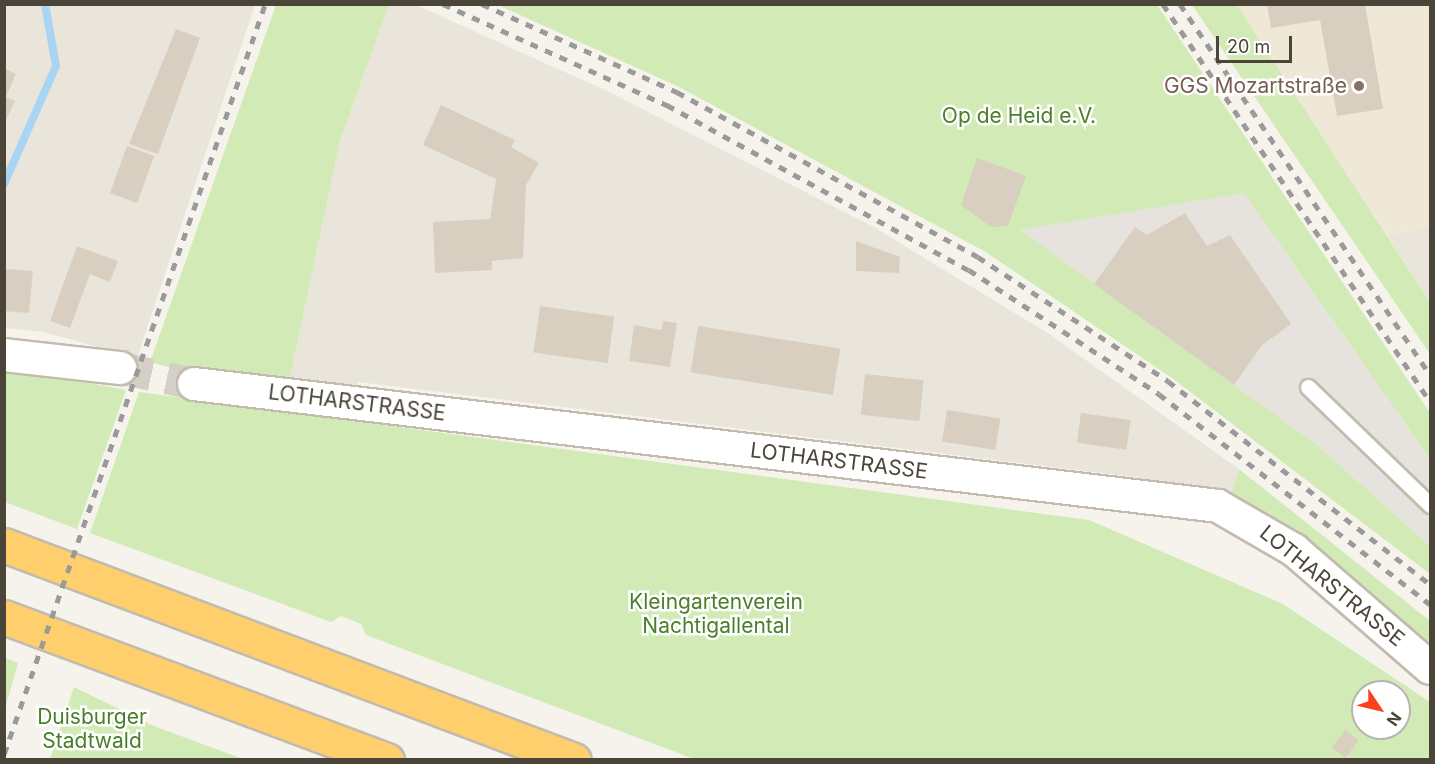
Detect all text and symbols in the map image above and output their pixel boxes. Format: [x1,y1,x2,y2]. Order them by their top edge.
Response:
scale bar [1219,24,1296,62]
text: 20 m [1227,36,1270,57]
place label: GGS Mozartstraße [1164,73,1347,99]
marker: GGS Mozartstraße [1352,79,1366,93]
park label: Op de Heid e.V. [942,103,1096,129]
street label: LOTHARSTRASSE [267,380,447,426]
street label: LOTHARSTRASSE [749,438,929,484]
street label: LOTHARSTRASSE [1255,520,1409,652]
park label: Kleingartenverein Nachtigallental [629,589,803,639]
north arrow [1351,680,1411,740]
park label: Duisburger Stadtwald [37,704,147,754]
text: N [1382,708,1406,730]

